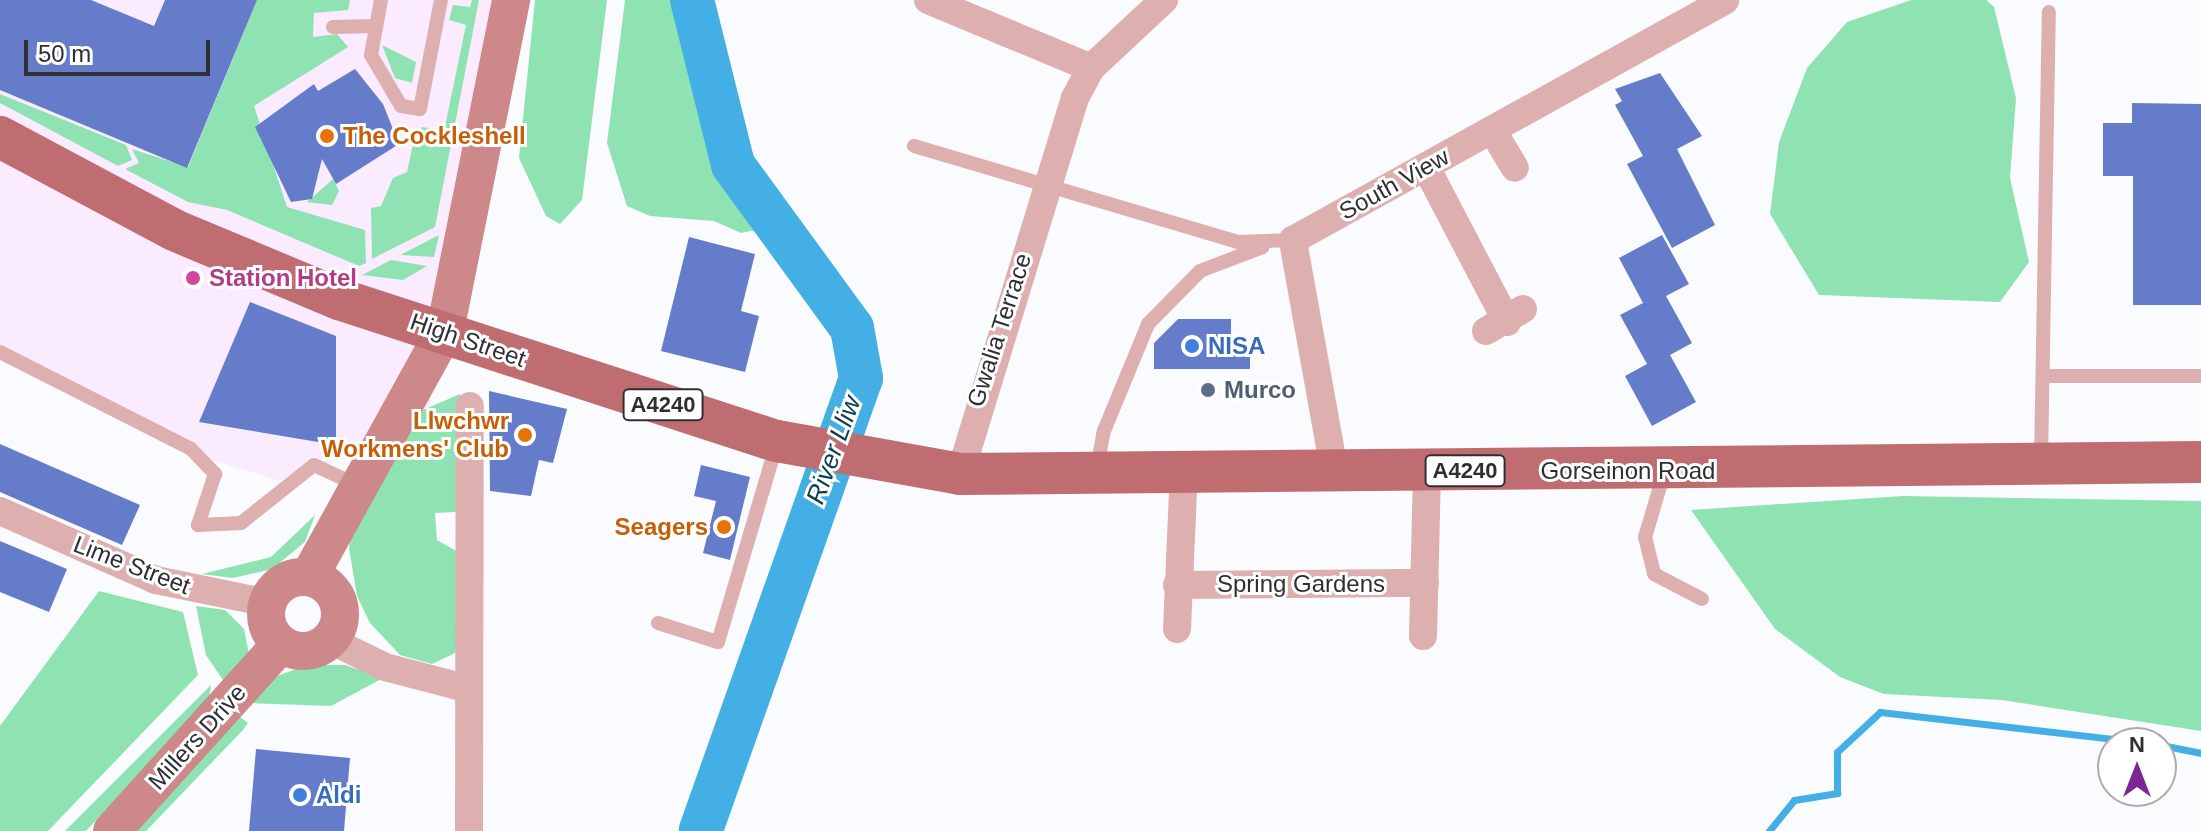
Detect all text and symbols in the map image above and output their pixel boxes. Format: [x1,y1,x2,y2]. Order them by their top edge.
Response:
scale bar [28,24,214,74]
text: 50 m [38,40,91,67]
place label: The Cockleshell [343,122,526,150]
marker: The Cockleshell [318,127,336,145]
street label: South View [1334,142,1454,226]
street label: Gwalia Terrace [961,249,1037,411]
place label: Station Hotel [209,264,357,292]
marker: Station Hotel [184,269,202,287]
street label: High Street [407,307,529,373]
place label: NISA [1208,332,1265,360]
marker: NISA [1183,337,1201,355]
place label: Murco [1224,376,1296,404]
marker: Murco [1199,381,1217,399]
road number: A4240 [621,387,705,423]
water label: River Lliw [800,392,868,508]
place label: Llwchwr Workmens' Club [321,407,509,463]
marker: Llwchwr Workmens' Club [516,426,534,444]
road number: A4240 [1423,453,1507,489]
street label: Gorseinon Road [1541,457,1715,485]
place label: Seagers [615,513,708,541]
marker: Seagers [715,518,733,536]
street label: Lime Street [70,530,194,600]
street label: Spring Gardens [1217,570,1385,598]
street label: Millers Drive [142,678,252,796]
north arrow [2097,727,2177,807]
text: N [2129,732,2145,757]
place label: Aldi [316,781,361,809]
marker: Aldi [291,786,309,804]

